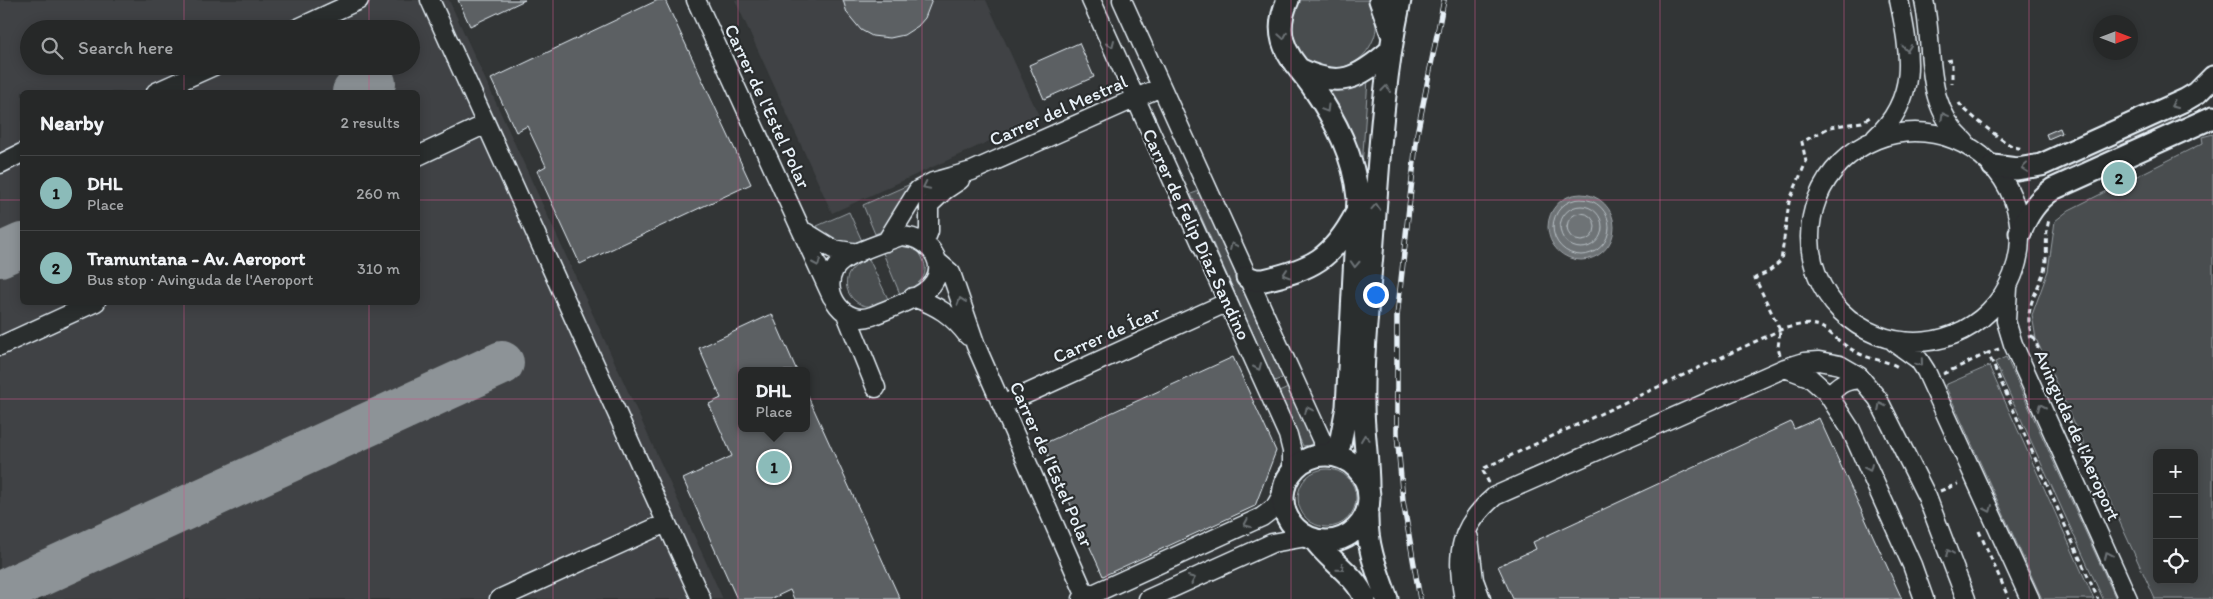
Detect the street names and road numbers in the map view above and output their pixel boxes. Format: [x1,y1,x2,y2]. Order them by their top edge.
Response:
street label: Carrer de l'Estel Polar [719,20,816,192]
street label: Carrer del Mestral [986,69,1131,151]
street label: Carrer de Felip Díaz Sandino [1137,125,1256,344]
street label: Carrer de Ícar [1049,300,1164,368]
street label: Avinguda de l'Aeroport [2029,346,2126,524]
street label: Carrer de l'Estel Polar [1005,378,1099,551]

